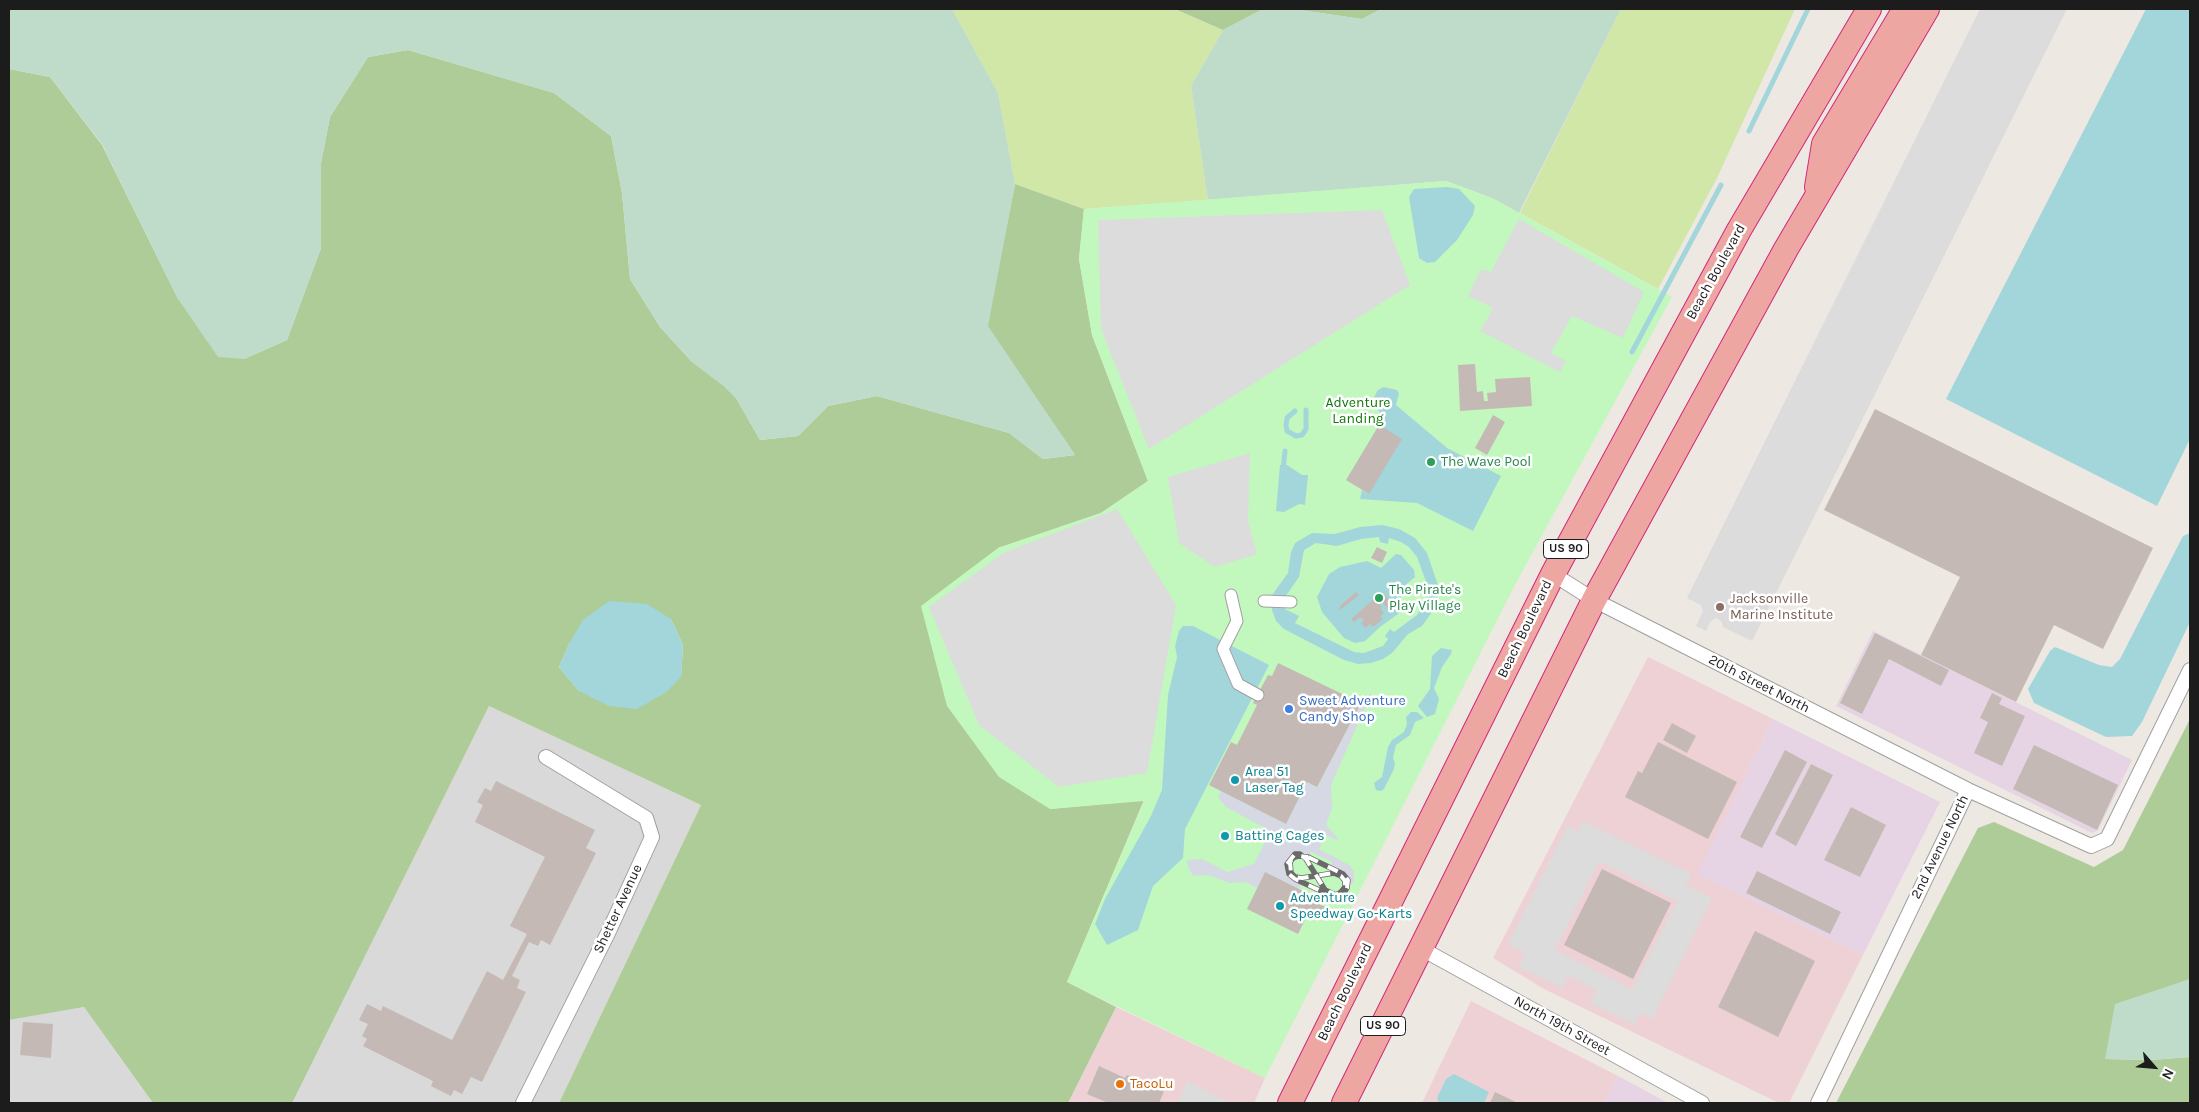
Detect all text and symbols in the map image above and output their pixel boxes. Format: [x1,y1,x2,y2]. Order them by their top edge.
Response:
street label: Beach Boulevard [1683,221,1749,323]
park label: Adventure Landing [1325,395,1391,428]
place label: The Wave Pool [1441,454,1531,470]
marker: The Wave Pool [1425,456,1437,468]
road number: US 90 [1544,540,1588,558]
street label: Beach Boulevard [1494,577,1556,681]
place label: The Pirate's Play Village [1389,582,1461,614]
place label: Jacksonville Marine Institute [1730,591,1833,624]
marker: The Pirate's Play Village [1373,592,1385,604]
marker: Jacksonville Marine Institute [1714,601,1726,613]
street label: 20th Street North [1706,651,1812,717]
place label: Sweet Adventure Candy Shop [1299,693,1406,726]
marker: Sweet Adventure Candy Shop [1283,703,1295,715]
place label: Area 51 Laser Tag [1245,764,1304,796]
marker: Area 51 Laser Tag [1229,774,1241,786]
street label: 2nd Avenue North [1908,792,1972,902]
place label: Batting Cages [1235,828,1325,844]
marker: Batting Cages [1219,830,1231,842]
street label: Shetter Avenue [590,862,646,956]
place label: Adventure Speedway Go-Karts [1290,890,1412,922]
marker: Adventure Speedway Go-Karts [1274,900,1286,912]
street label: Beach Boulevard [1314,940,1376,1044]
street label: North 19th Street [1511,993,1613,1059]
road number: US 90 [1360,1016,1406,1036]
north arrow [2129,1042,2179,1092]
text: N [2158,1066,2178,1082]
place label: TacoLu [1130,1076,1173,1092]
marker: TacoLu [1114,1078,1126,1090]

